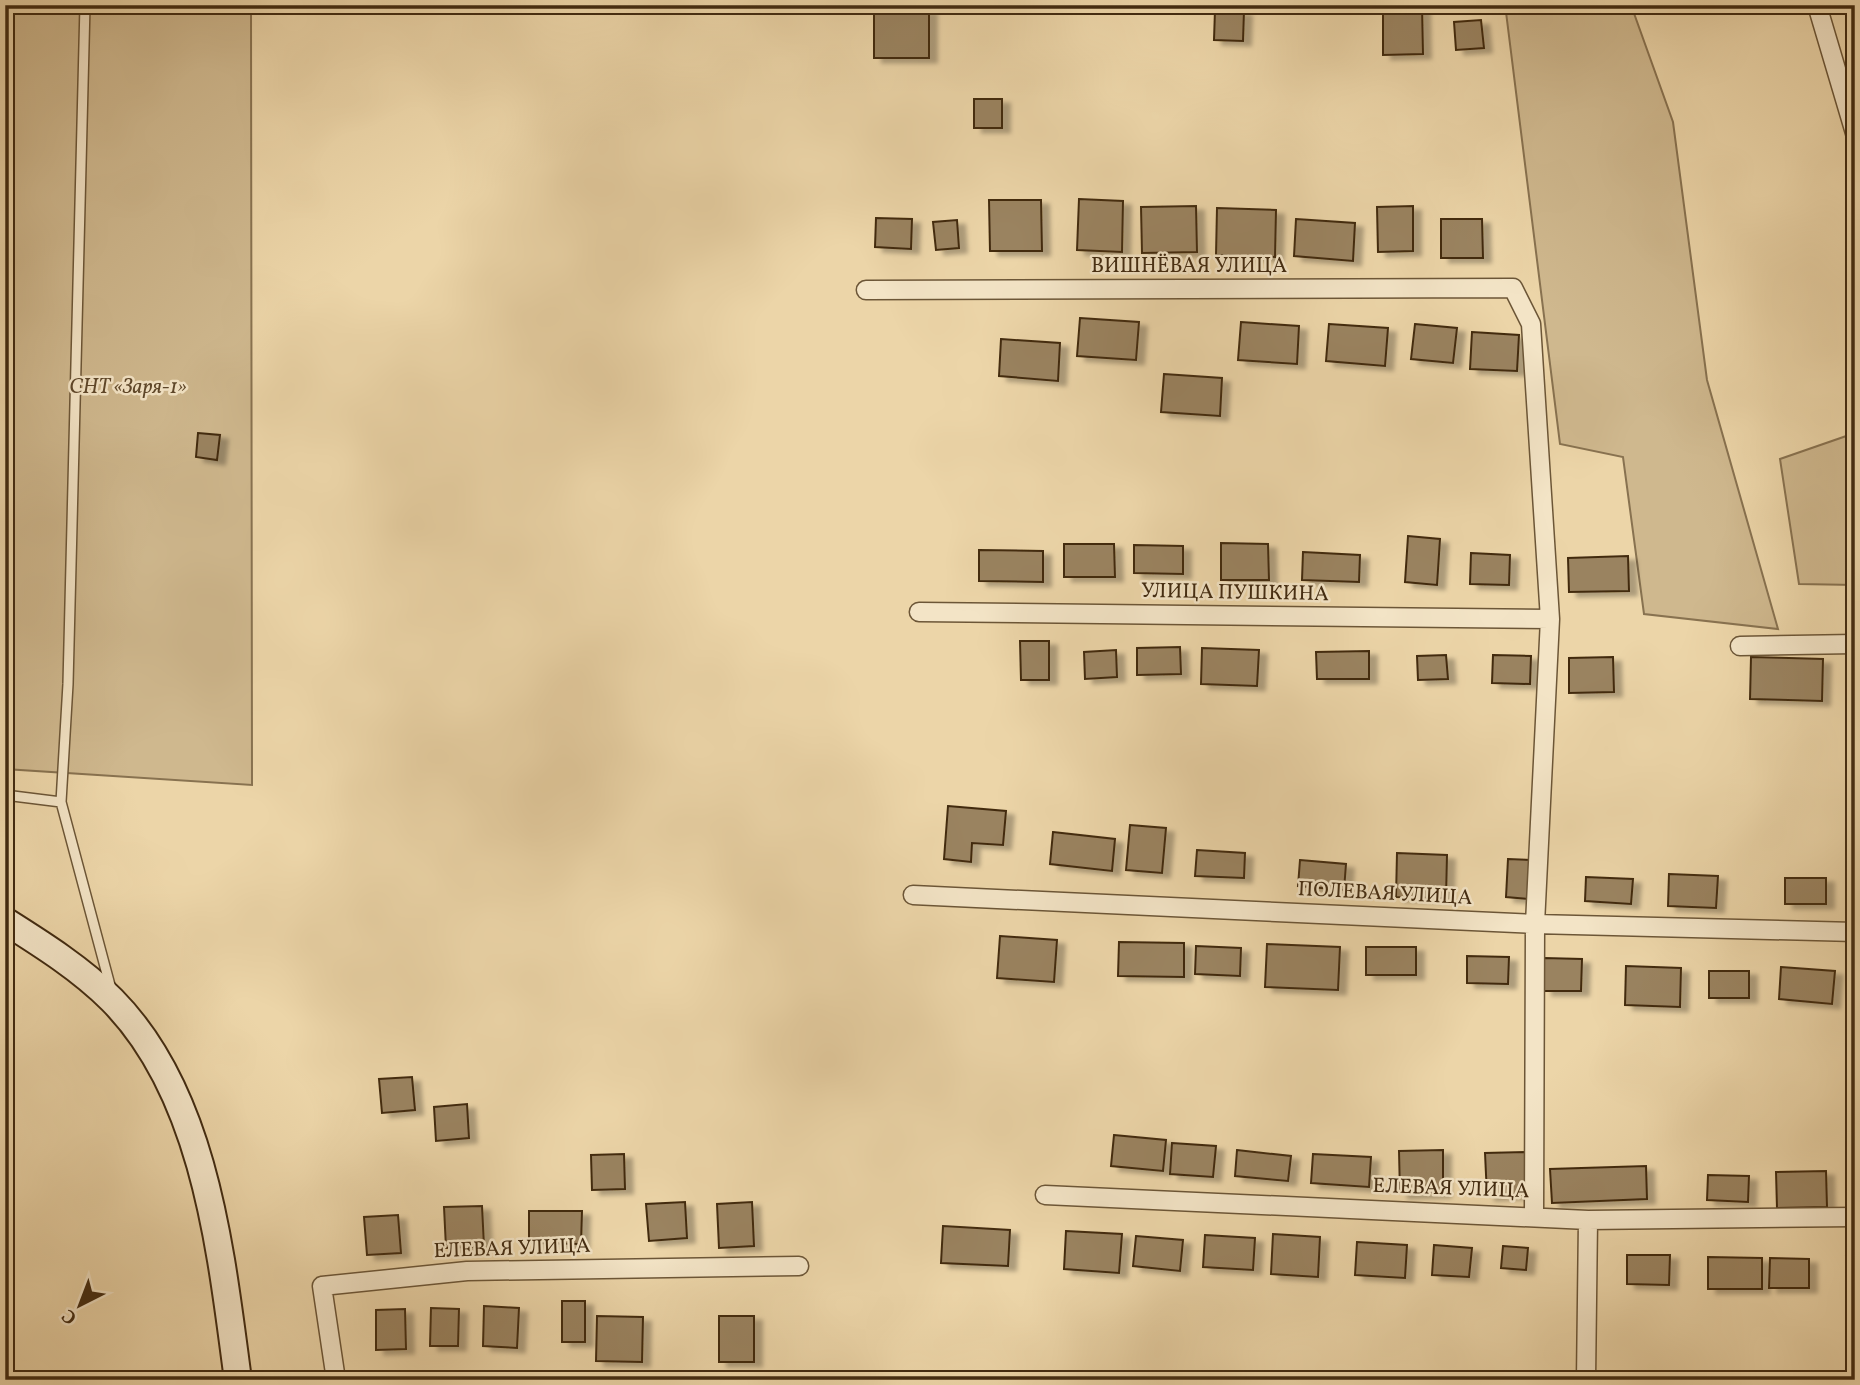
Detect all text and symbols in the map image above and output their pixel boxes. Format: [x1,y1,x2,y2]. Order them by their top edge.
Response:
street label: ВИШНЁВАЯ УЛИЦА [1091,252,1287,281]
park label: СНТ «Заря-1» [69,373,187,402]
street label: УЛИЦА ПУШКИНА [1141,577,1329,609]
street label: ПОЛЕВАЯ УЛИЦА [1297,875,1473,913]
street label: ЕЛЕВАЯ УЛИЦА [1372,1172,1530,1206]
street label: ЕЛЕВАЯ УЛИЦА [433,1232,591,1266]
north arrow [46,1270,116,1340]
text: С [57,1302,83,1330]

